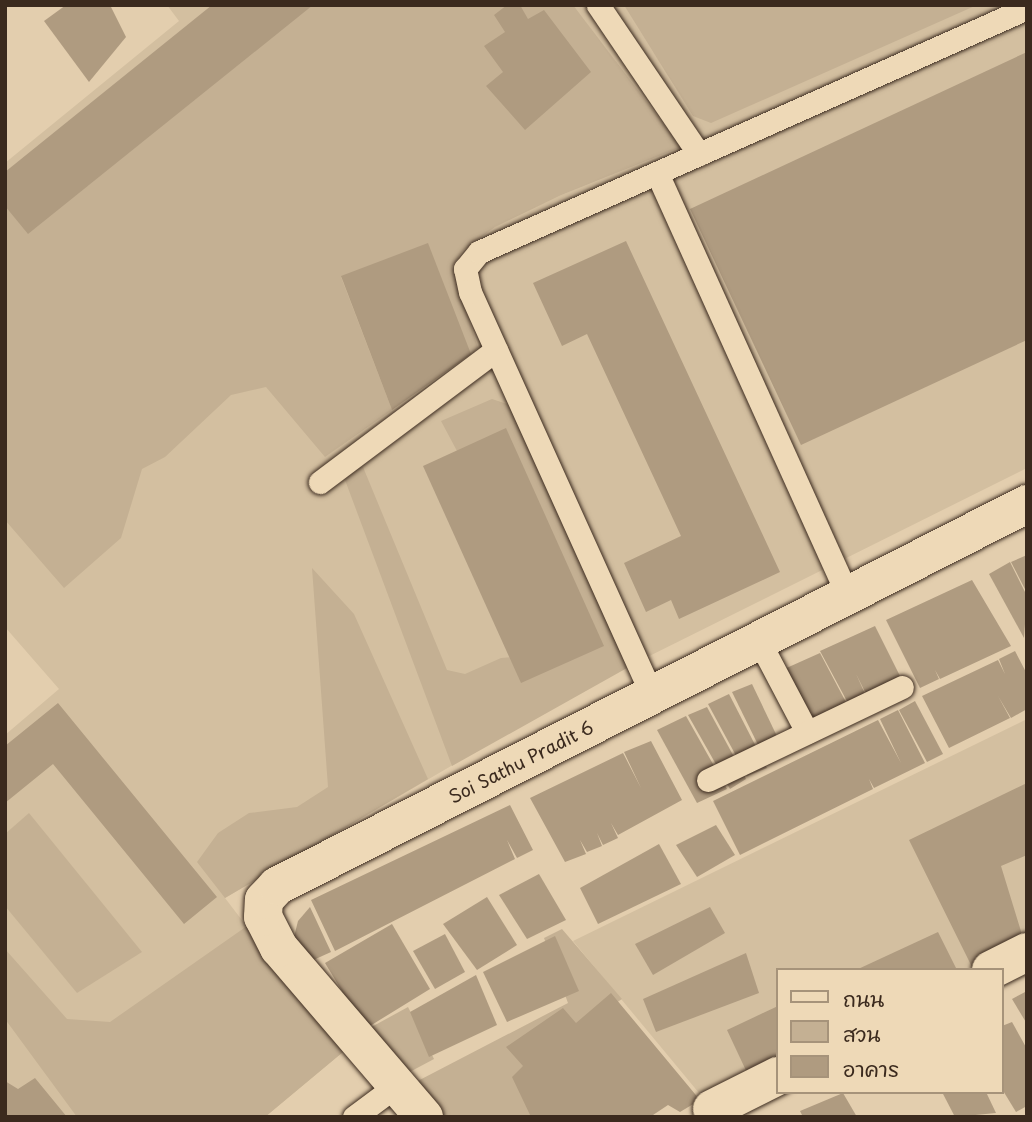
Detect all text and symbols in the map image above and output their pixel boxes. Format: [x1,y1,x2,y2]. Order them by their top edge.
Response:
street label: Soi Sathu Pradit 6 [445,716,597,808]
legend [776,968,1004,1094]
text: ถนน [843,982,884,1014]
text: สวน [843,1017,880,1049]
text: อาคาร [843,1052,899,1084]

